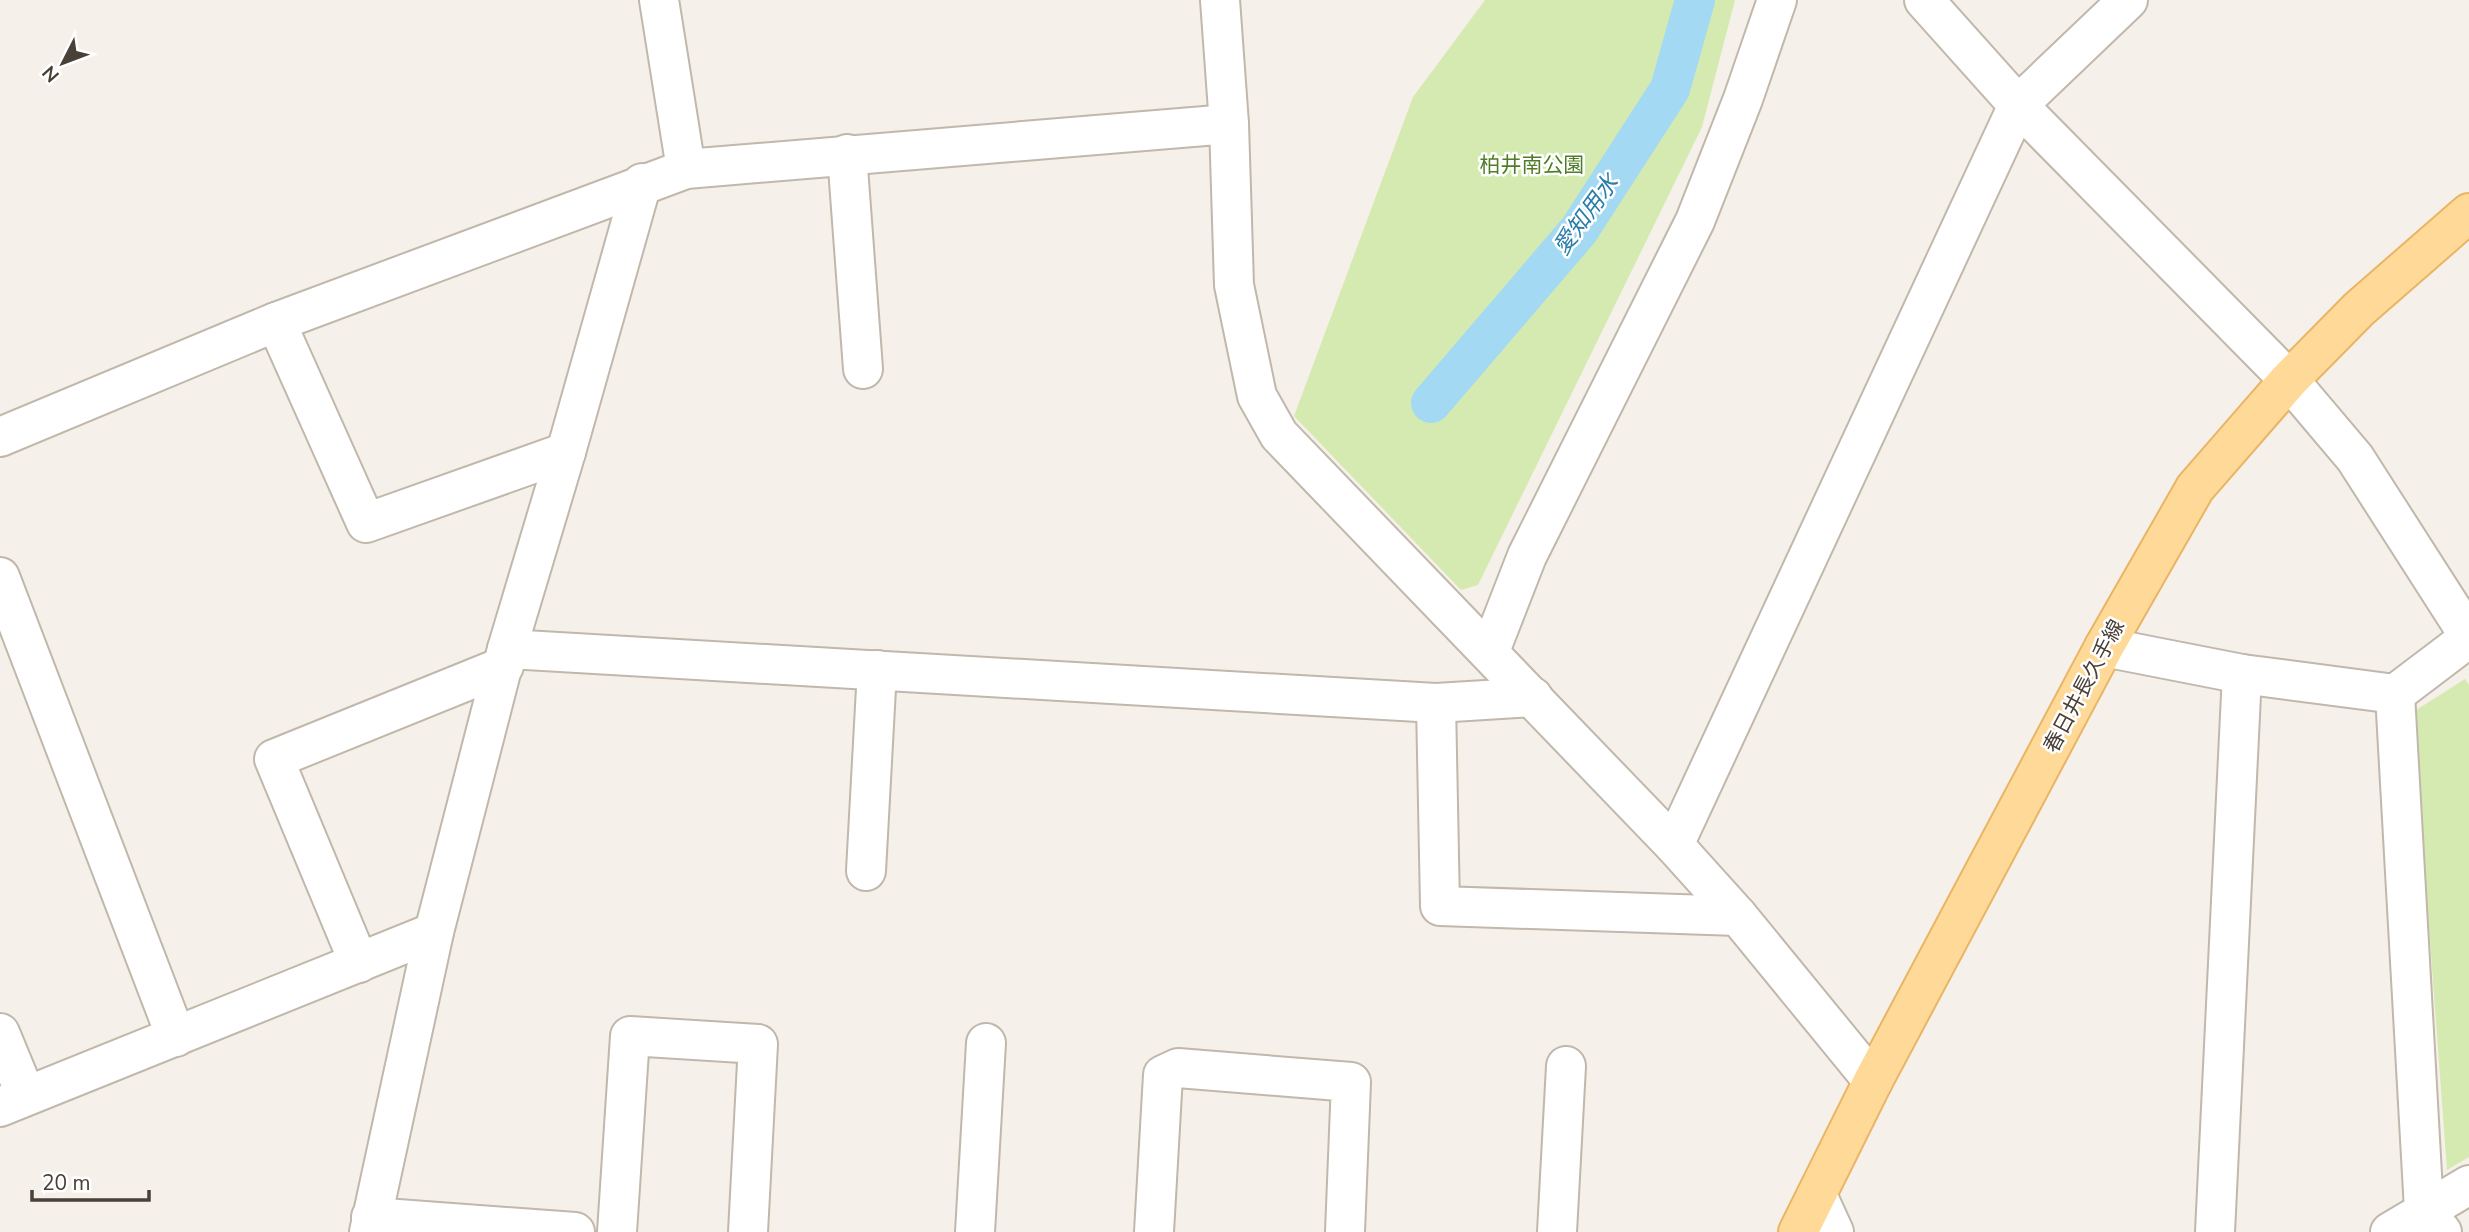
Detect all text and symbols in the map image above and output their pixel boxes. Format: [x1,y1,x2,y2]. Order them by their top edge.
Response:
north arrow [28,28,98,98]
text: N [37,60,66,88]
park label: 柏井南公園 [1480,151,1585,179]
water label: 愛知用水 [1546,166,1627,261]
street label: 春日井長久手線 [2037,615,2131,757]
scale bar [32,1158,149,1202]
text: 20 m [42,1169,91,1197]

